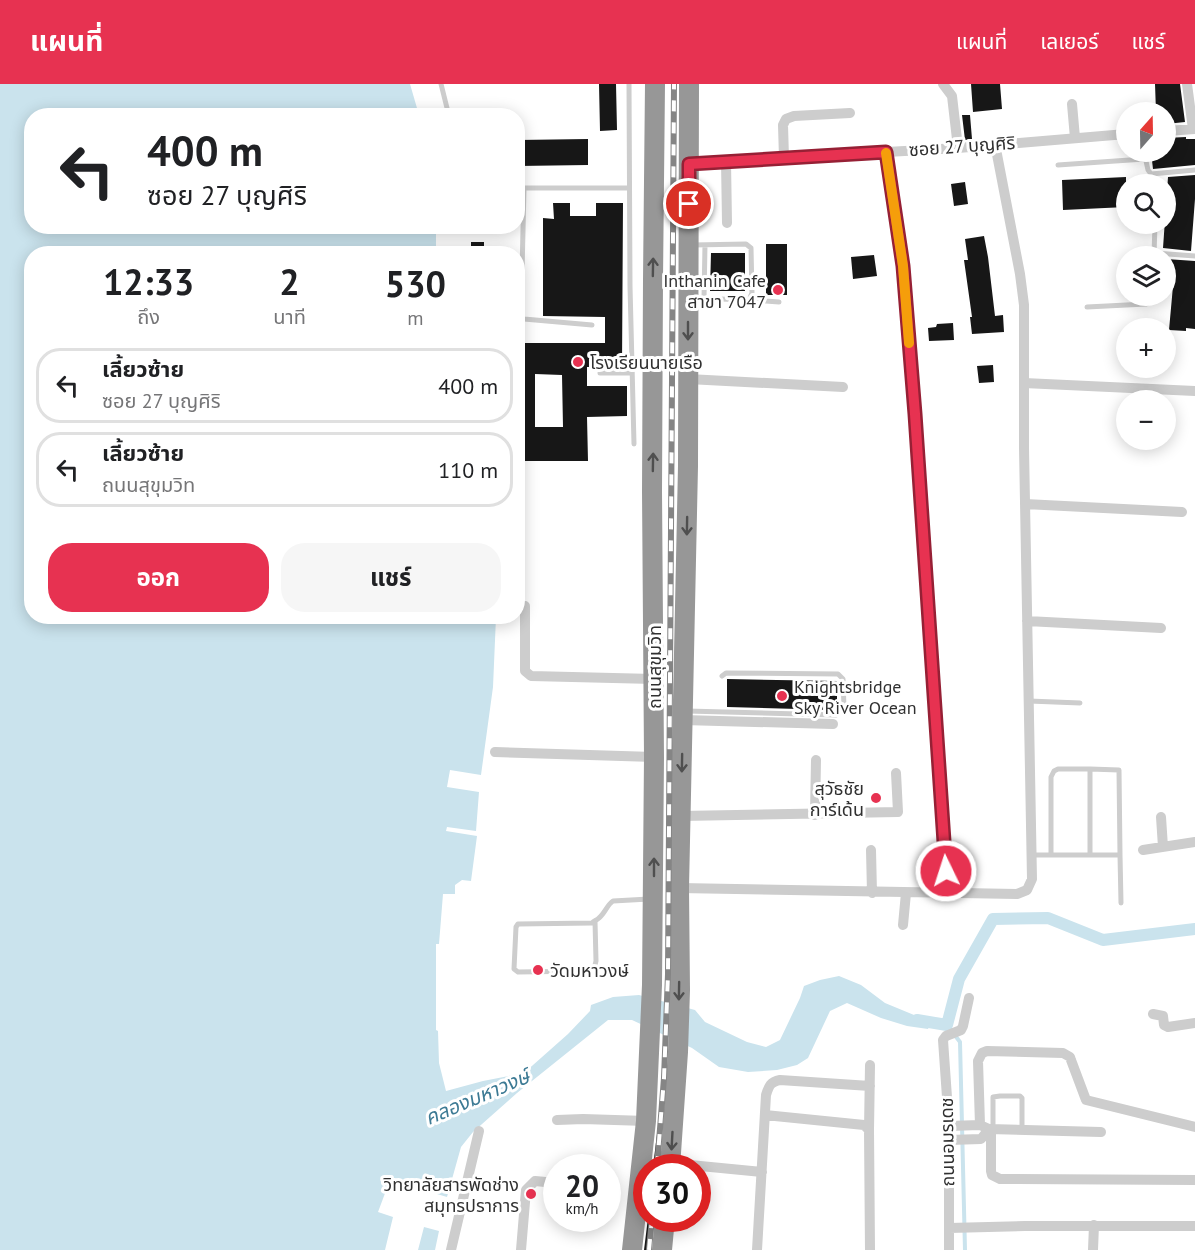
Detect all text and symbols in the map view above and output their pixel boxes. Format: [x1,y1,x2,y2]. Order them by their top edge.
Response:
text: แผนที่ [30,22,103,59]
text: แผนที่ [956,28,1007,55]
text: เลเยอร์ [1040,28,1099,55]
text: แชร์ [1132,28,1165,55]
north arrow [1116,102,1176,162]
map controls [1116,102,1176,450]
text: 400 m [147,123,263,178]
street label: ซอย 27 บุญศิริ [908,131,1016,161]
icon: left [48,132,126,210]
button: search [1116,174,1176,234]
text: ซอย 27 บุญศิริ [147,178,307,212]
pin [663,178,714,229]
icon: arrive [672,187,705,220]
button: layers [1116,246,1176,306]
text: 12:33 [103,258,194,305]
text: 2 [279,258,300,305]
one-way arrow [647,258,659,278]
text: 530 [385,260,446,307]
place label: Inthanin Cafe สาขา 7047 [663,269,766,313]
marker: Inthanin Cafe สาขา 7047 [771,283,785,297]
text: ถึง [137,304,160,330]
text: นาที [273,304,306,330]
text: m [407,305,424,331]
button: + [1116,318,1176,378]
one-way arrow [682,321,694,341]
place label: โรงเรียนนายเรือ [590,351,703,374]
text: เลี้ยวซ้าย [102,355,184,383]
marker: โรงเรียนนายเรือ [571,355,585,369]
icon: left [51,369,84,402]
text: 400 m [438,372,498,400]
text: ซอย 27 บุญศิริ [102,388,220,414]
button: − [1116,390,1176,450]
text: เลี้ยวซ้าย [102,439,184,467]
icon: left [51,453,84,486]
one-way arrow [647,453,659,473]
text: 110 m [438,456,498,484]
text: ถนนสุขุมวิท [102,472,195,498]
one-way arrow [681,516,693,536]
button: ออก [48,543,269,612]
button: แชร์ [281,543,501,612]
street label: ถนนสุขุมวิท [643,625,666,709]
place label: Knightsbridge Sky River Ocean [794,675,917,719]
marker: Knightsbridge Sky River Ocean [775,689,789,703]
one-way arrow [676,753,687,773]
place label: สุวัธชัย การ์เด้น [810,777,864,821]
marker: สุวัธชัย การ์เด้น [869,791,883,805]
position arrow [914,839,978,903]
one-way arrow [648,858,660,878]
place label: วัดมหาวงษ์ [550,959,629,982]
marker: วัดมหาวงษ์ [531,963,545,977]
one-way arrow [674,980,685,1000]
water label: คลองมหาวงษ์ [421,1062,537,1131]
street label: ถนนอมรเดช [935,1097,959,1187]
one-way arrow [666,1130,677,1150]
speed limit sign: 30 [633,1154,711,1232]
text: 20 [565,1166,599,1205]
place label: วิทยาลัยสารพัดช่าง สมุทรปราการ [382,1173,519,1217]
marker: วิทยาลัยสารพัดช่าง สมุทรปราการ [524,1187,538,1201]
text: km/h [566,1199,598,1218]

